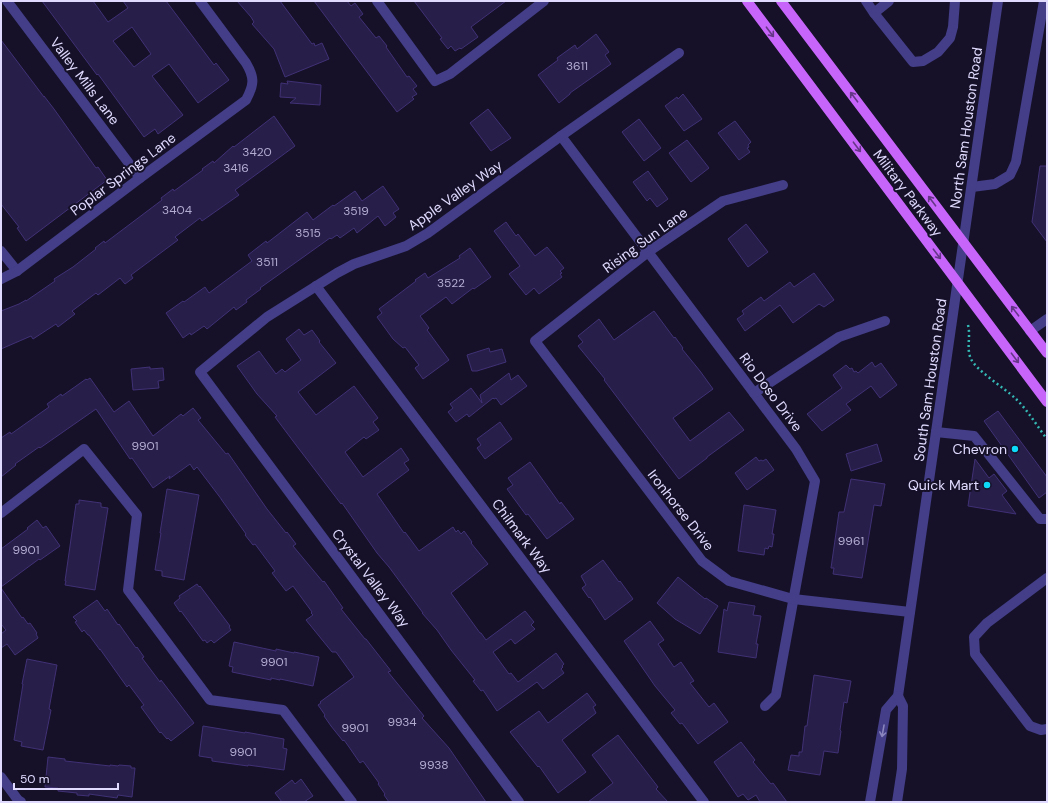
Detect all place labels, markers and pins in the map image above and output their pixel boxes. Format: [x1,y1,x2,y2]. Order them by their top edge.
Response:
place label: Chevron [953,440,1007,458]
marker: Chevron [1010,444,1020,454]
place label: Quick Mart [908,476,979,494]
marker: Quick Mart [982,480,992,490]

